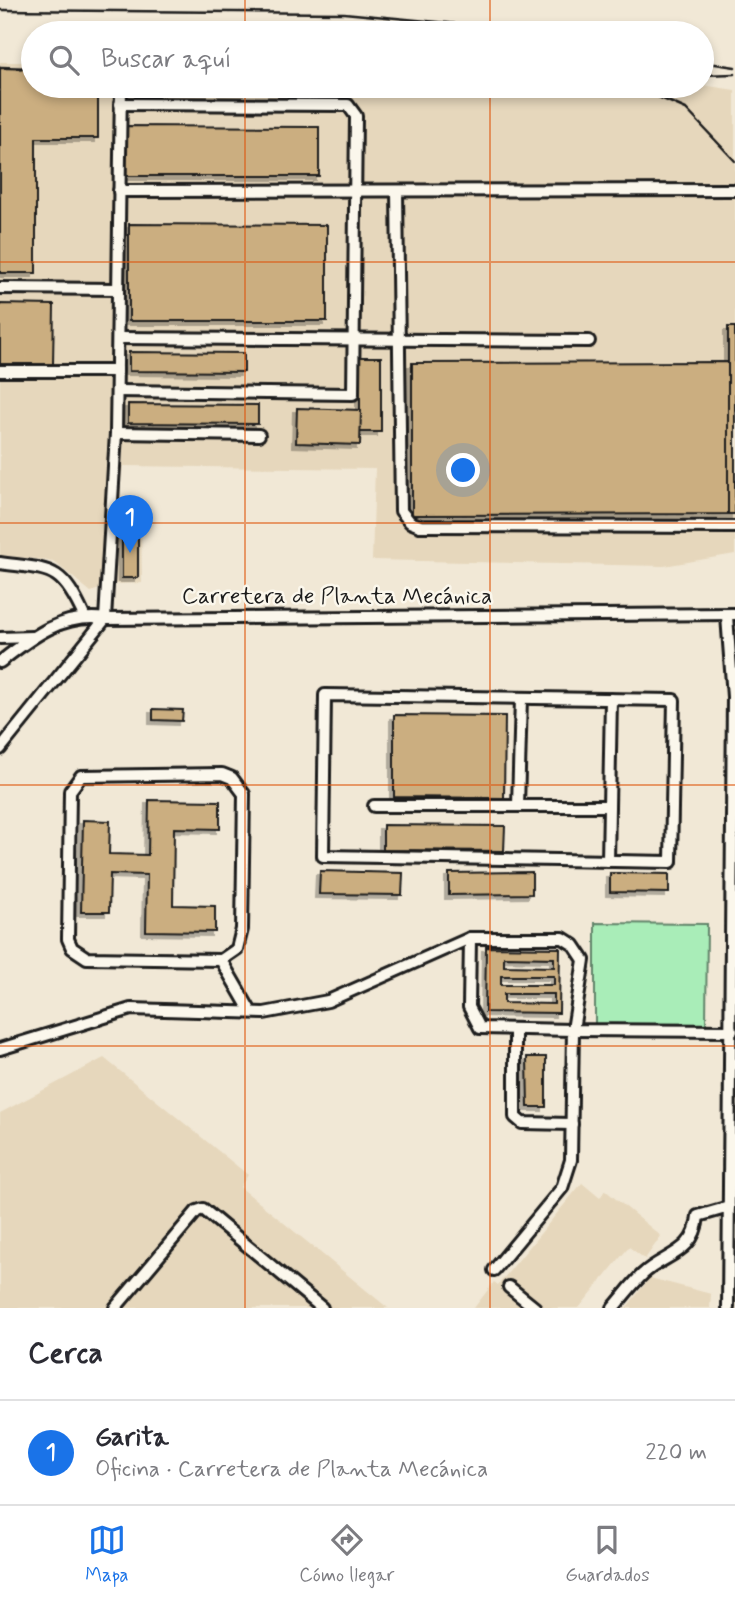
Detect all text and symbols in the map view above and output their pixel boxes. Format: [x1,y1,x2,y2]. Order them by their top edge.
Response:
search box [21,21,714,98]
icon: search [45,41,83,79]
text: Buscar aquí [101,43,232,77]
your location [446,453,480,487]
pin: 1 [107,495,153,553]
street label: Carretera de Planta Mecánica [182,582,492,612]
text: Cerca [28,1334,103,1373]
text: Garita [95,1421,169,1455]
text: 1 [46,1438,56,1468]
text: 220 m [645,1438,707,1468]
text: Oficina · Carretera de Planta Mecánica [95,1455,488,1485]
tab: Mapa [85,1521,129,1588]
tab: Cómo llegar [299,1521,394,1588]
tab: Guardados [565,1521,650,1588]

